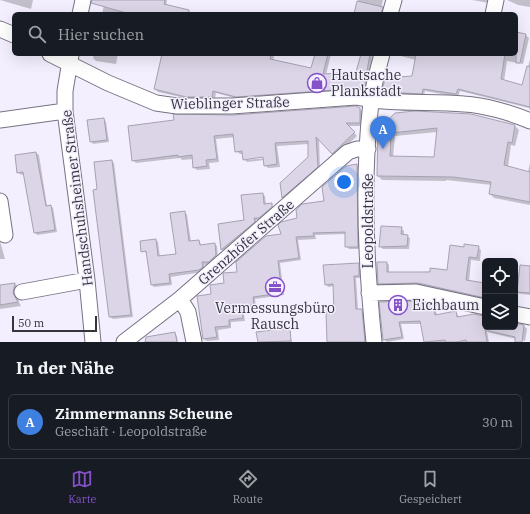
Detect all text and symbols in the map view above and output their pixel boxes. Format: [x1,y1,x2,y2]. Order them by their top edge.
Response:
search box [12,12,518,56]
icon: search [26,23,48,45]
text: Hier suchen [58,25,144,44]
place label: Hautsache Plankstadt [331,66,402,100]
shop icon: Hautsache Plankstadt [306,72,328,94]
street label: Wieblinger Straße [170,93,290,113]
street label: Handschuhsheimer Straße [57,109,97,287]
pin: A [370,116,396,149]
your location [334,172,354,192]
street label: Leopoldstraße [359,173,377,269]
street label: Grenzhöfer Straße [194,195,298,289]
map controls [482,258,518,330]
button: locate [482,258,518,294]
office icon: Vermessungsbüro Rausch [264,276,286,298]
building icon: Eichbaum [387,294,409,316]
button: layers [482,294,518,330]
place label: Eichbaum [412,296,479,314]
place label: Vermessungsbüro Rausch [215,299,335,333]
scale bar [12,314,97,333]
text: 50 m [18,316,44,330]
text: In der Nähe [16,357,114,379]
text: Zimmermanns Scheune [55,404,233,423]
text: A [25,414,35,431]
text: 30 m [482,414,513,431]
text: Geschäft · Leopoldstraße [55,423,207,440]
tab: Karte [68,468,97,506]
tab: Route [233,468,263,506]
tab: Gespeichert [399,468,462,506]

